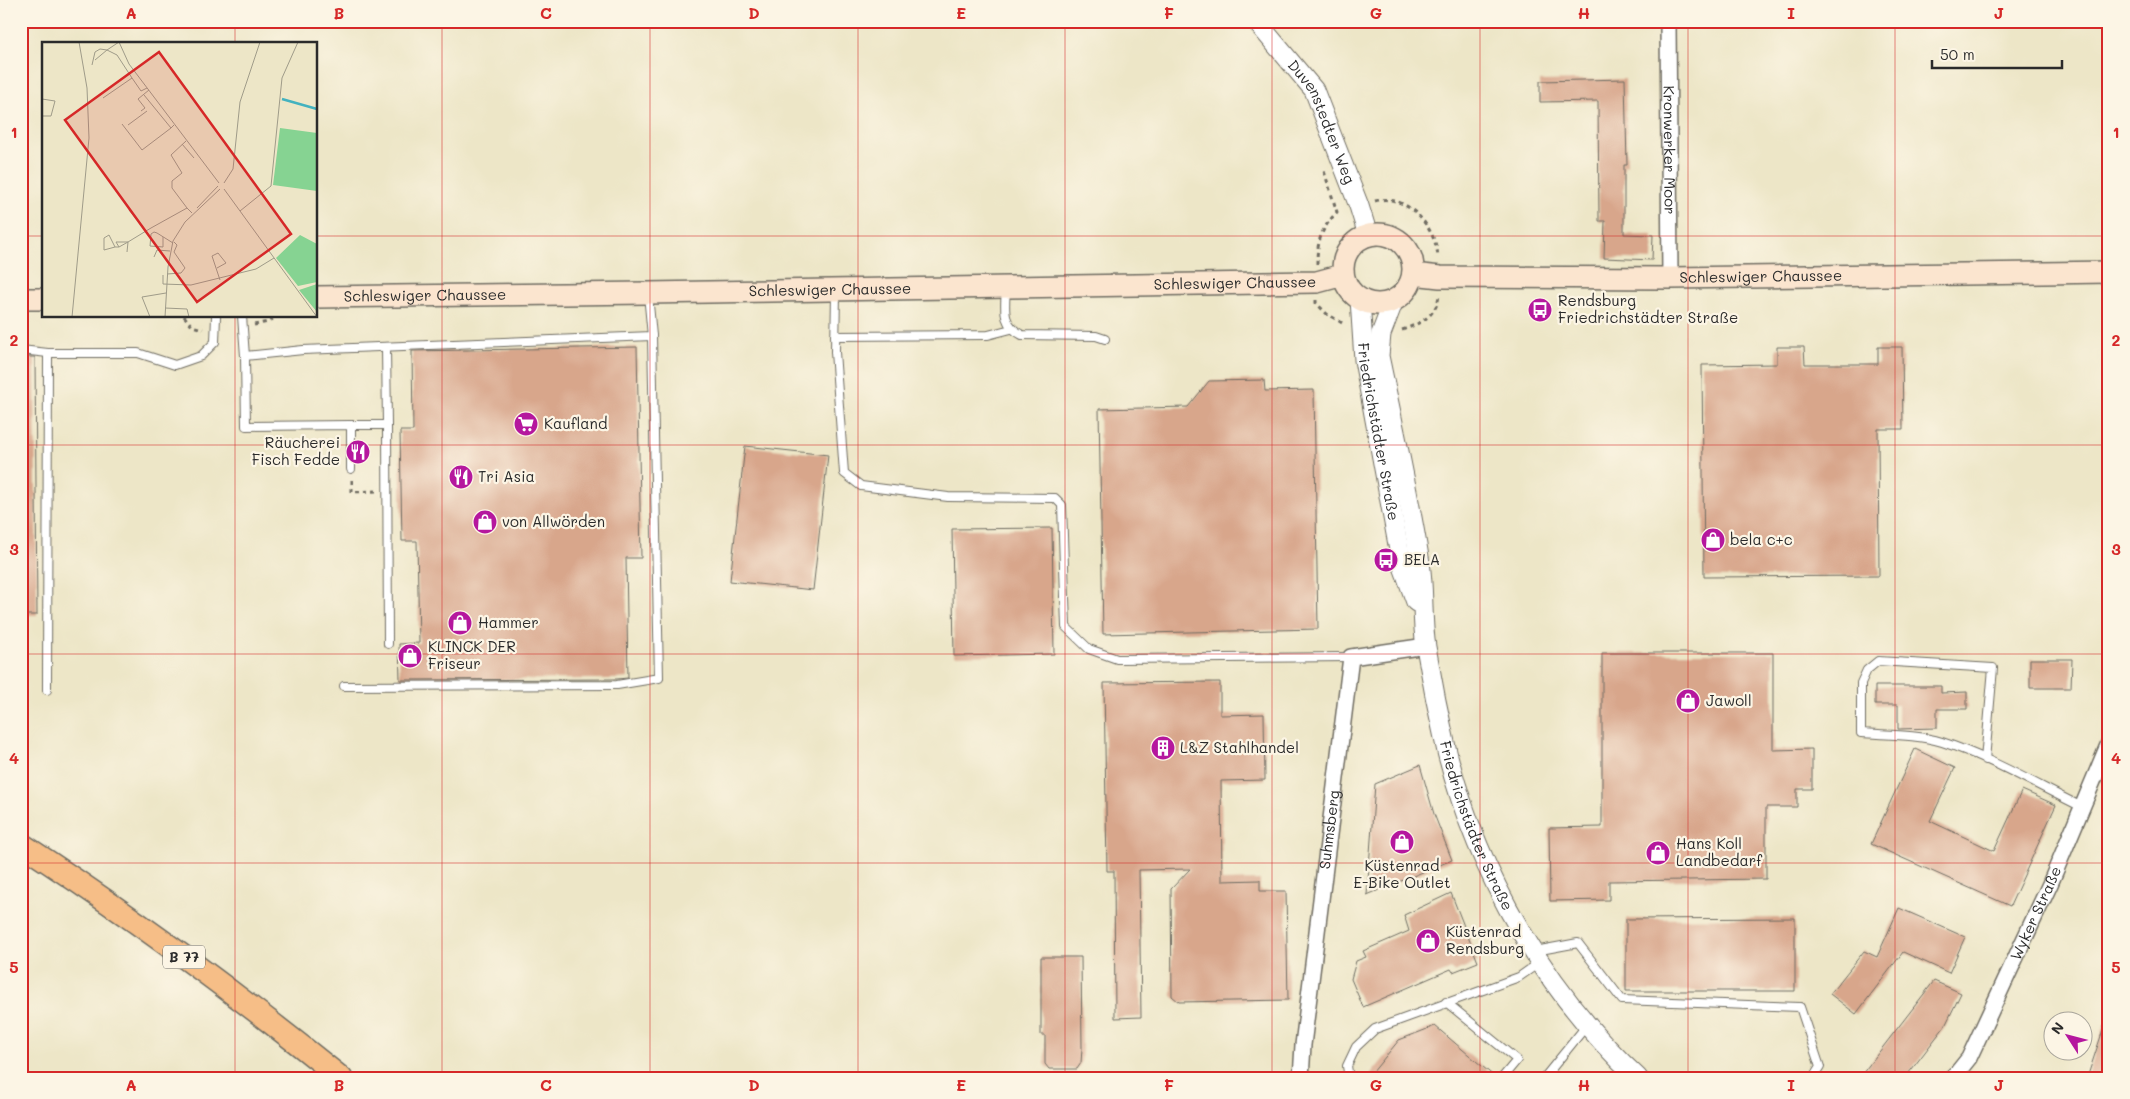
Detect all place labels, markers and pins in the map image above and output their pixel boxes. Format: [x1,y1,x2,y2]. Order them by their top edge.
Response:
place label: Rendsburg Friedrichstädter Straße [1558,290,1738,327]
bus stop icon: Rendsburg Friedrichstädter Straße [1527,297,1553,323]
supermarket icon: Kaufland [513,411,539,437]
place label: Kaufland [544,413,607,433]
place label: Räucherei Fisch Fedde [252,432,340,469]
restaurant icon: Räucherei Fisch Fedde [345,439,371,465]
restaurant icon: Tri Asia [448,464,474,490]
place label: Tri Asia [478,466,535,486]
shop icon: von Allwörden [472,509,498,535]
place label: von Allwörden [502,511,605,531]
shop icon: bela c+c [1700,527,1726,553]
place label: bela c+c [1730,529,1793,549]
bus stop icon: BELA [1373,547,1399,573]
place label: BELA [1404,549,1440,569]
shop icon: Hammer [447,610,473,636]
place label: Hammer [478,612,539,632]
place label: KLINCK DER Friseur [428,636,516,673]
shop icon: KLINCK DER Friseur [397,643,423,669]
shop icon: Jawoll [1675,688,1701,714]
place label: Jawoll [1706,690,1752,710]
building icon: L&Z Stahlhandel [1150,735,1176,761]
place label: L&Z Stahlhandel [1180,737,1299,757]
shop icon: Küstenrad E-Bike Outlet [1389,829,1415,855]
place label: Hans Koll Landbedarf [1676,833,1763,870]
shop icon: Hans Koll Landbedarf [1645,840,1671,866]
place label: Küstenrad E-Bike Outlet [1353,855,1451,892]
place label: Küstenrad Rendsburg [1446,921,1524,958]
shop icon: Küstenrad Rendsburg [1415,928,1441,954]

